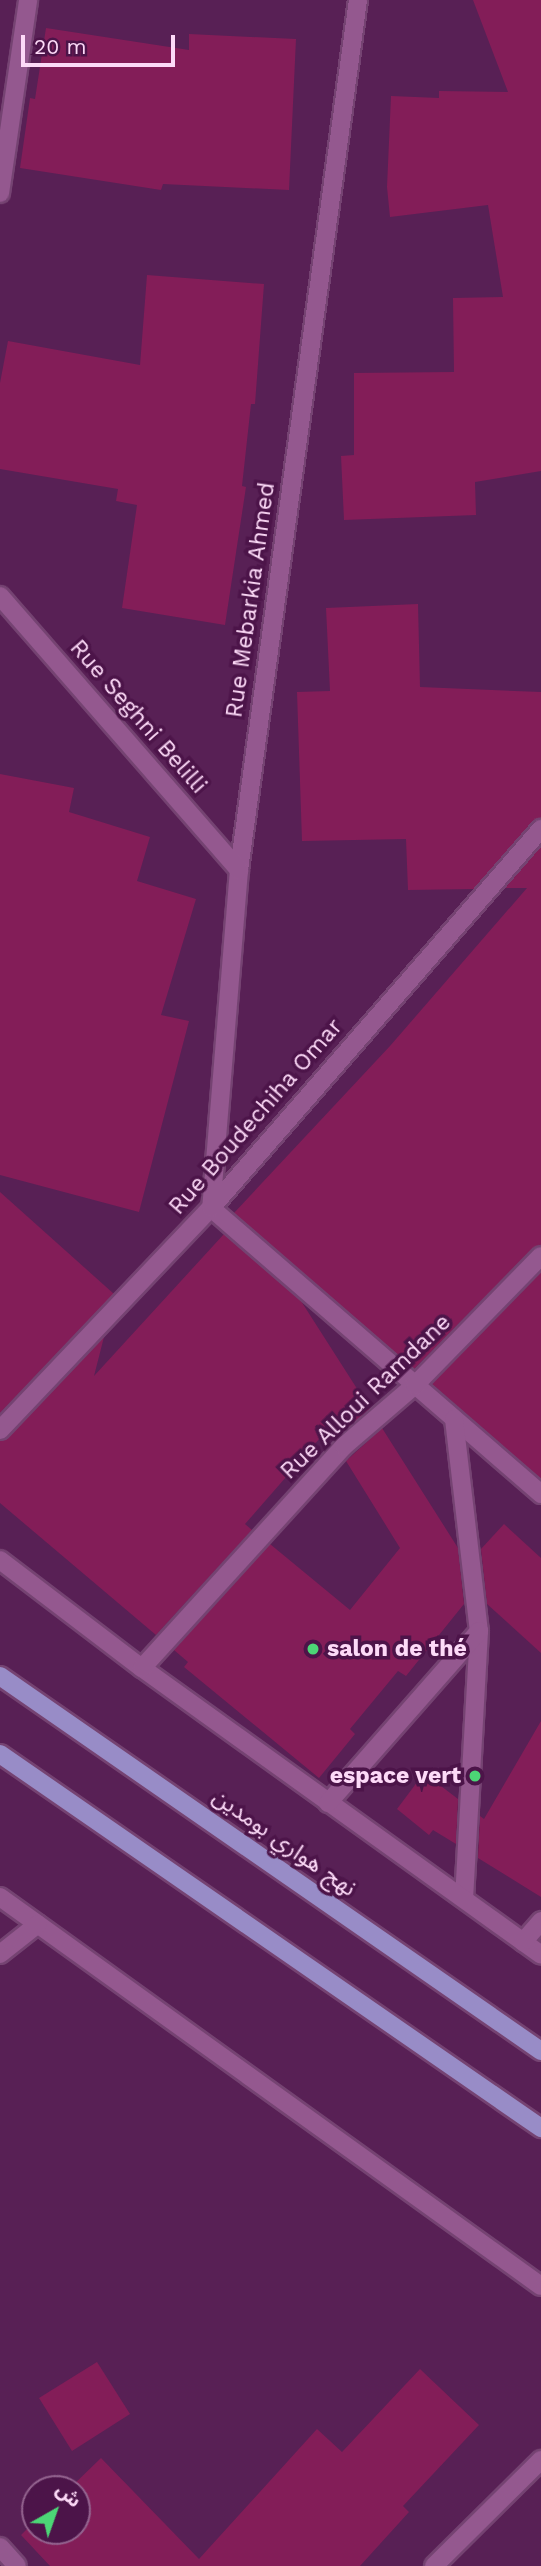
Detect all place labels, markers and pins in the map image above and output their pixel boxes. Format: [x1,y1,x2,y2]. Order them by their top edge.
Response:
place label: salon de thé [327,1635,467,1663]
marker: salon de thé [305,1641,321,1657]
place label: espace vert [329,1762,461,1790]
marker: espace vert [467,1768,483,1784]

